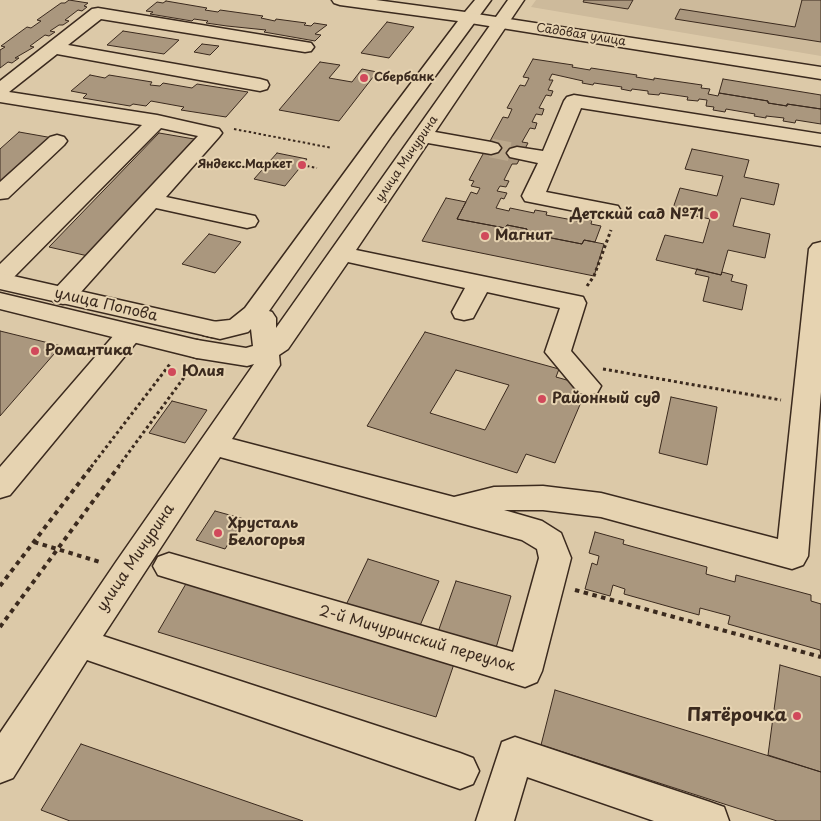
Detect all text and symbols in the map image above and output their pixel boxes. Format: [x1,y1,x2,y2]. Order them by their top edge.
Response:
street label: Садовая улица [535,21,627,49]
place label: Сбербанк [374,71,434,85]
marker: Сбербанк [358,72,370,84]
street label: улица Мичурина [373,113,441,205]
place label: Яндекс.Маркет [198,158,292,172]
marker: Яндекс.Маркет [296,159,308,171]
place label: Детский сад №71 [570,206,704,224]
marker: Детский сад №71 [708,209,720,221]
place label: Магнит [495,227,552,245]
marker: Магнит [479,230,491,242]
street label: улица Попова [53,284,159,326]
place label: Романтика [45,342,133,360]
marker: Романтика [29,345,41,357]
place label: Юлия [182,363,224,381]
marker: Юлия [166,366,178,378]
place label: Районный суд [552,390,660,408]
marker: Районный суд [536,393,548,405]
street label: улица Мичурина [93,501,179,615]
place label: Хрусталь Белогорья [228,515,305,550]
marker: Хрусталь Белогорья [212,527,224,539]
street label: 2-й Мичуринский переулок [317,602,517,676]
place label: Пятёрочка [687,705,787,727]
marker: Пятёрочка [791,710,803,722]

